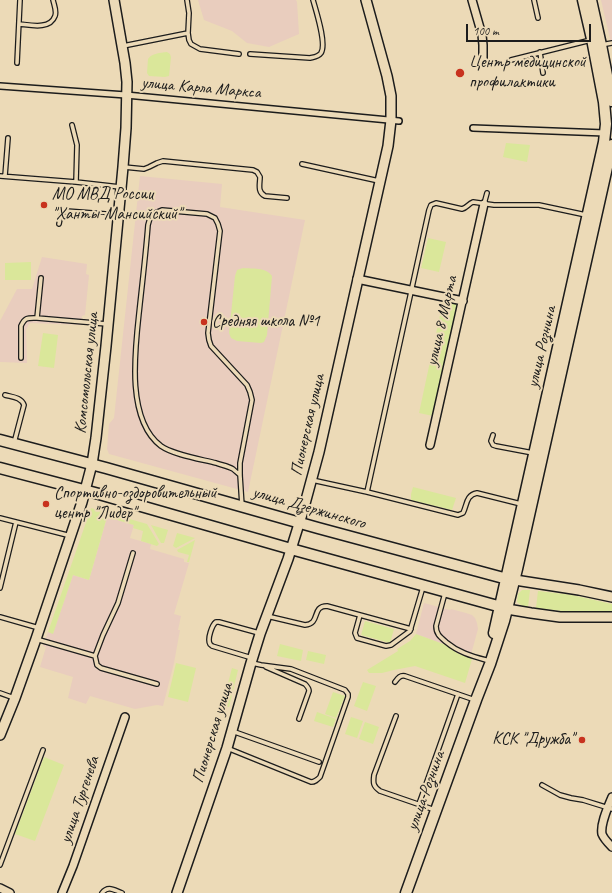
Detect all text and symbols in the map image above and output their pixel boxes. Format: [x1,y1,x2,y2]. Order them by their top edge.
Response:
scale bar [468,16,593,42]
text: 100 m [473,23,499,39]
place label: Центр медицинской профилактики [469,53,586,93]
marker: Центр медицинской профилактики [454,67,466,79]
street label: улица Карла Маркса [140,73,262,103]
place label: МО МВД России "Ханты-Мансийский" [52,185,181,225]
marker: МО МВД России "Ханты-Мансийский" [39,200,49,210]
street label: улица 8 Марта [422,274,462,368]
street label: улица Рознина [523,304,561,390]
street label: Комсомольская улица [70,311,104,435]
place label: Средняя школа №1 [212,312,320,332]
marker: Средняя школа №1 [199,317,209,327]
street label: Пионерская улица [286,372,330,478]
street label: улица Дзержинского [250,482,368,534]
place label: Спортивно-оздоровительный центр "Лидер" [54,484,217,524]
marker: Спортивно-оздоровительный центр "Лидер" [41,499,51,509]
street label: Пионерская улица [188,680,238,786]
place label: КСК "Дружба" [492,730,574,750]
marker: КСК "Дружба" [577,735,587,745]
street label: улица Рознина [402,748,450,834]
street label: улица Тургенева [56,754,104,846]

